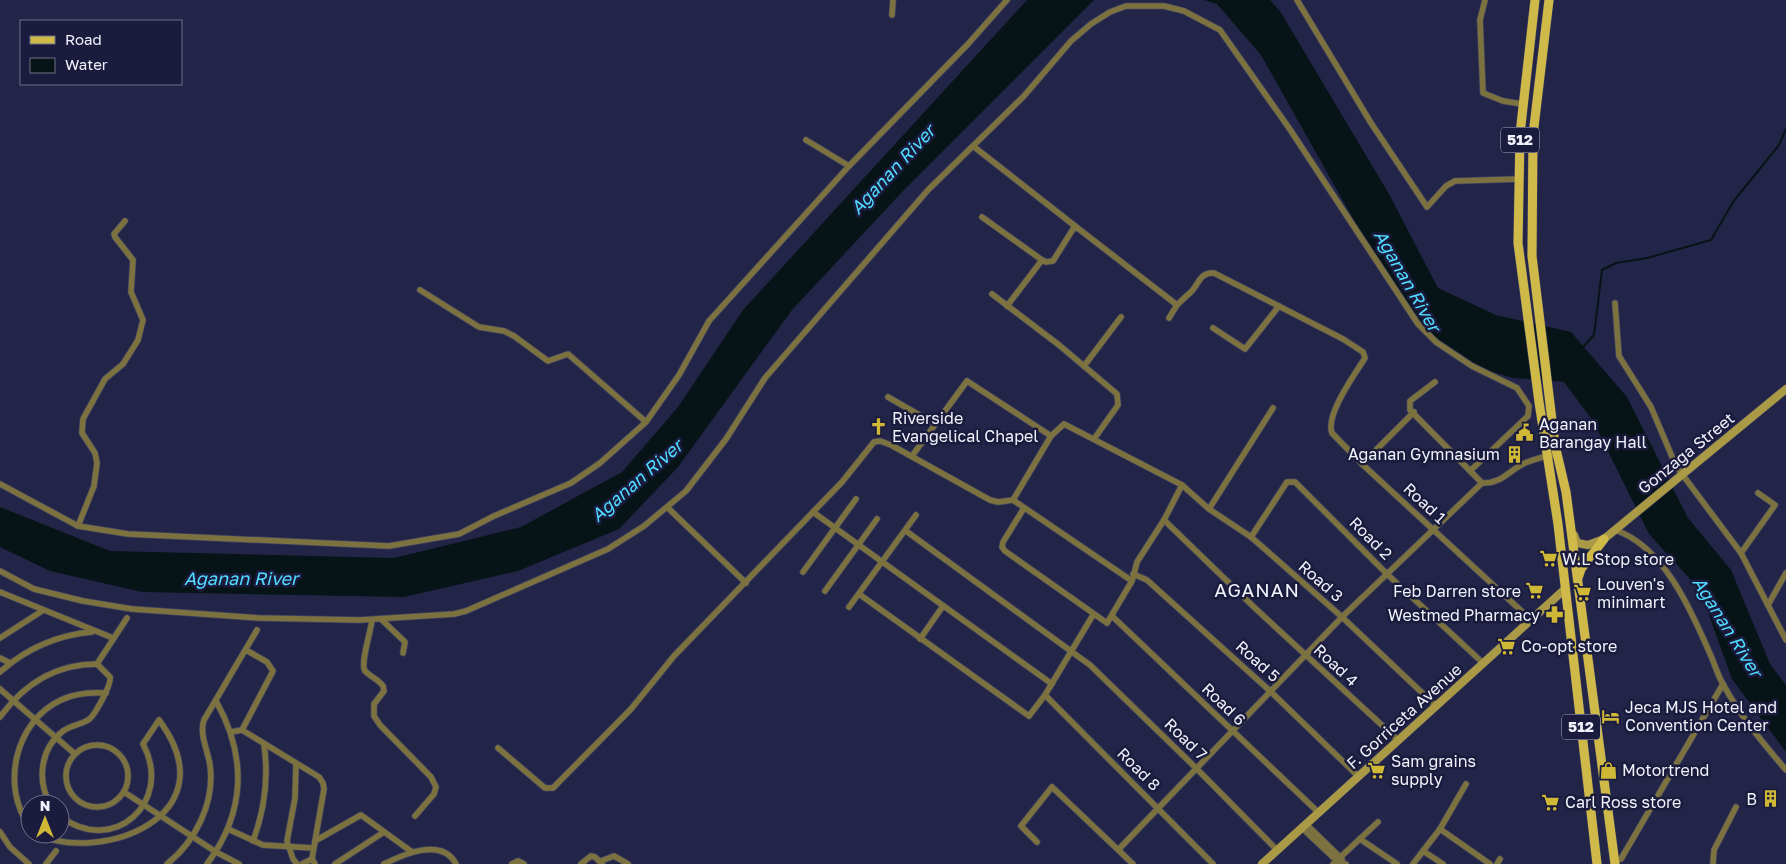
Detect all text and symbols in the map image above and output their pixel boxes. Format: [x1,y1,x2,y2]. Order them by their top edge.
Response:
legend [20,20,182,85]
text: Road [65,30,102,48]
text: Water [65,55,108,73]
water label: Aganan River [845,118,941,219]
road number: 512 [1501,128,1539,152]
water label: Aganan River [1370,226,1447,338]
place label: Riverside Evangelical Chapel [892,408,1038,446]
street label: Gonzaga Street [1634,408,1738,498]
place label: Aganan Barangay Hall [1539,414,1647,452]
church icon: Riverside Evangelical Chapel [868,417,888,437]
public building icon: Aganan Barangay Hall [1515,423,1535,443]
water label: Aganan River [586,433,689,526]
place label: Aganan Gymnasium [1348,444,1500,464]
building icon: Aganan Gymnasium [1504,444,1524,464]
street label: Road 1 [1400,478,1451,528]
street label: Road 2 [1345,512,1397,564]
supermarket icon: W.L Stop store [1538,549,1558,569]
place label: W.L Stop store [1562,549,1674,569]
street label: Road 3 [1295,556,1347,606]
water label: Aganan River [184,567,301,589]
water label: Aganan River [1688,572,1769,683]
place label: Louven's minimart [1597,574,1666,612]
district label: AGANAN [1214,578,1300,601]
place label: Feb Darren store [1393,581,1521,601]
supermarket icon: Feb Darren store [1525,581,1545,601]
supermarket icon: Louven's minimart [1573,583,1593,603]
place label: Westmed Pharmacy [1388,605,1540,625]
pharmacy icon: Westmed Pharmacy [1544,605,1564,625]
street label: Road 5 [1232,636,1284,686]
supermarket icon: Co-opt store [1497,636,1517,656]
place label: Co-opt store [1521,636,1617,656]
street label: Road 4 [1310,640,1362,690]
street label: F. Gorriceta Avenue [1342,659,1466,773]
street label: Road 6 [1198,678,1250,730]
place label: Jeca MJS Hotel and Convention Center [1625,697,1777,735]
hotel icon: Jeca MJS Hotel and Convention Center [1601,706,1621,726]
street label: Road 7 [1160,714,1212,764]
road number: 512 [1562,714,1600,740]
street label: Road 8 [1113,743,1165,795]
place label: Sam grains supply [1391,751,1476,789]
supermarket icon: Sam grains supply [1367,760,1387,780]
shop icon: Motortrend [1598,760,1618,780]
place label: Motortrend [1622,760,1709,780]
place label: B [1746,789,1757,809]
building icon: B [1761,789,1781,809]
supermarket icon: Carl Ross store [1541,792,1561,812]
place label: Carl Ross store [1565,792,1681,812]
north arrow [20,794,70,844]
text: N [40,797,50,814]

